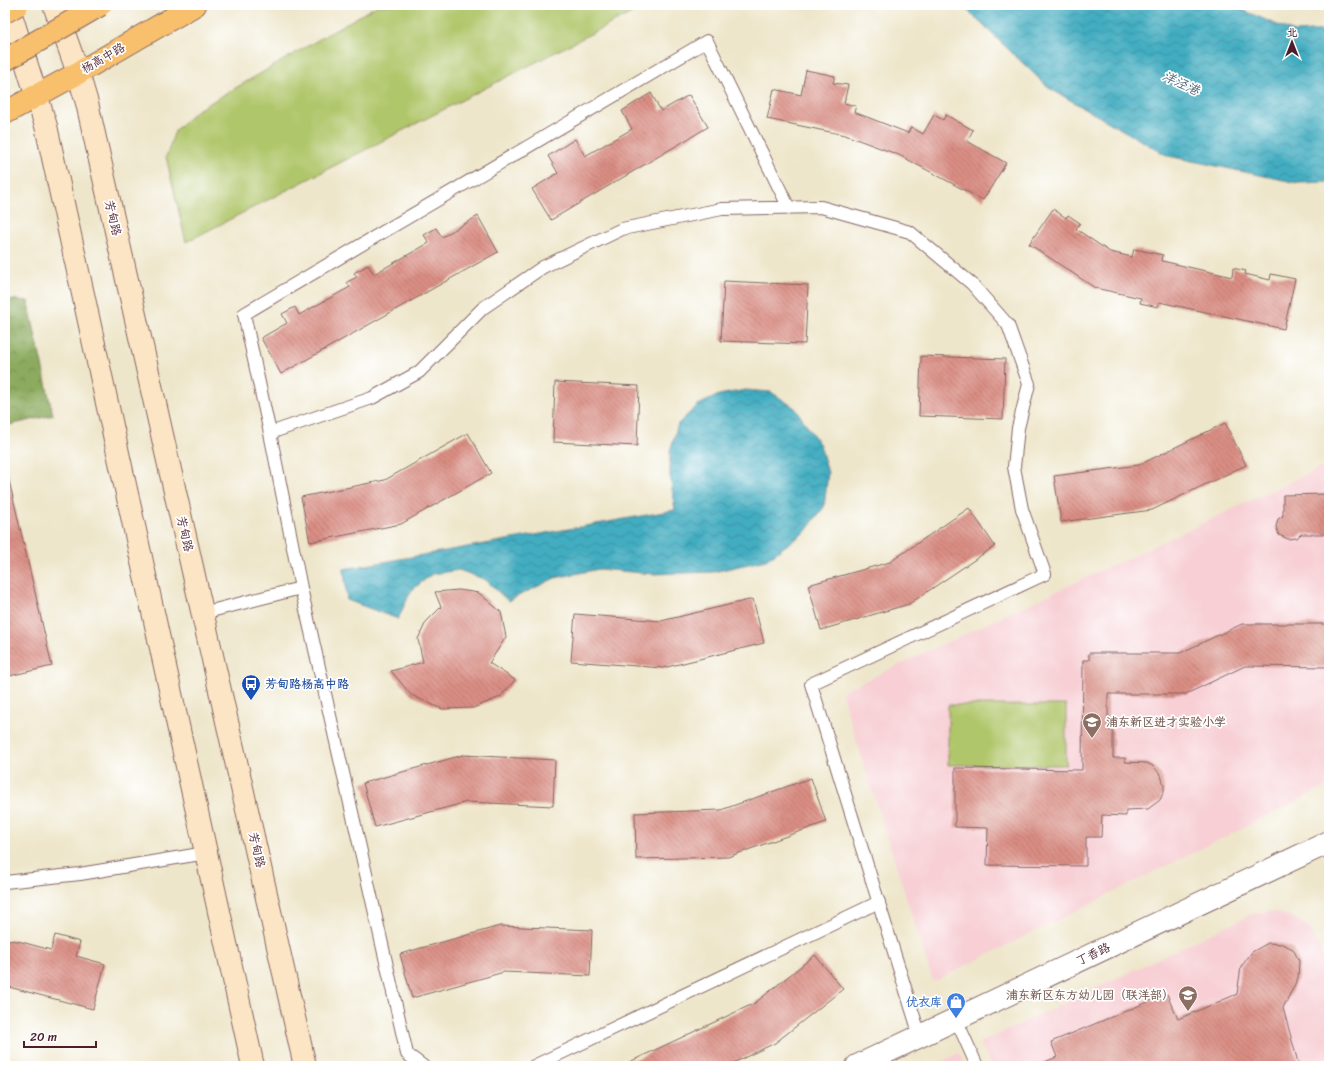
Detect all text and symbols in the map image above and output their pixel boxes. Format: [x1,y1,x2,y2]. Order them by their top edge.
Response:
north arrow [1272,22,1312,62]
text: 北 [1287,23,1298,42]
street label: 杨高中路 [77,36,129,80]
water label: 洋泾港 [1158,64,1205,103]
street label: 芳甸路 [98,198,128,238]
street label: 芳甸路 [170,514,200,554]
bus stop icon: 芳甸路杨高中路 [240,673,262,701]
place label: 芳甸路杨高中路 [265,673,349,695]
school or university icon: 浦东新区进才实验小学 [1081,711,1103,739]
place label: 浦东新区进才实验小学 [1106,711,1226,733]
street label: 芳甸路 [242,830,272,870]
street label: 丁香路 [1072,936,1114,972]
place label: 浦东新区东方幼儿园（联洋部） [1006,984,1174,1006]
school or university icon: 浦东新区东方幼儿园（联洋部） [1177,984,1199,1012]
place label: 优衣库 [906,991,942,1013]
shop icon: 优衣库 [945,991,967,1019]
scale bar [24,1023,96,1049]
text: 20 m [30,1026,57,1048]

